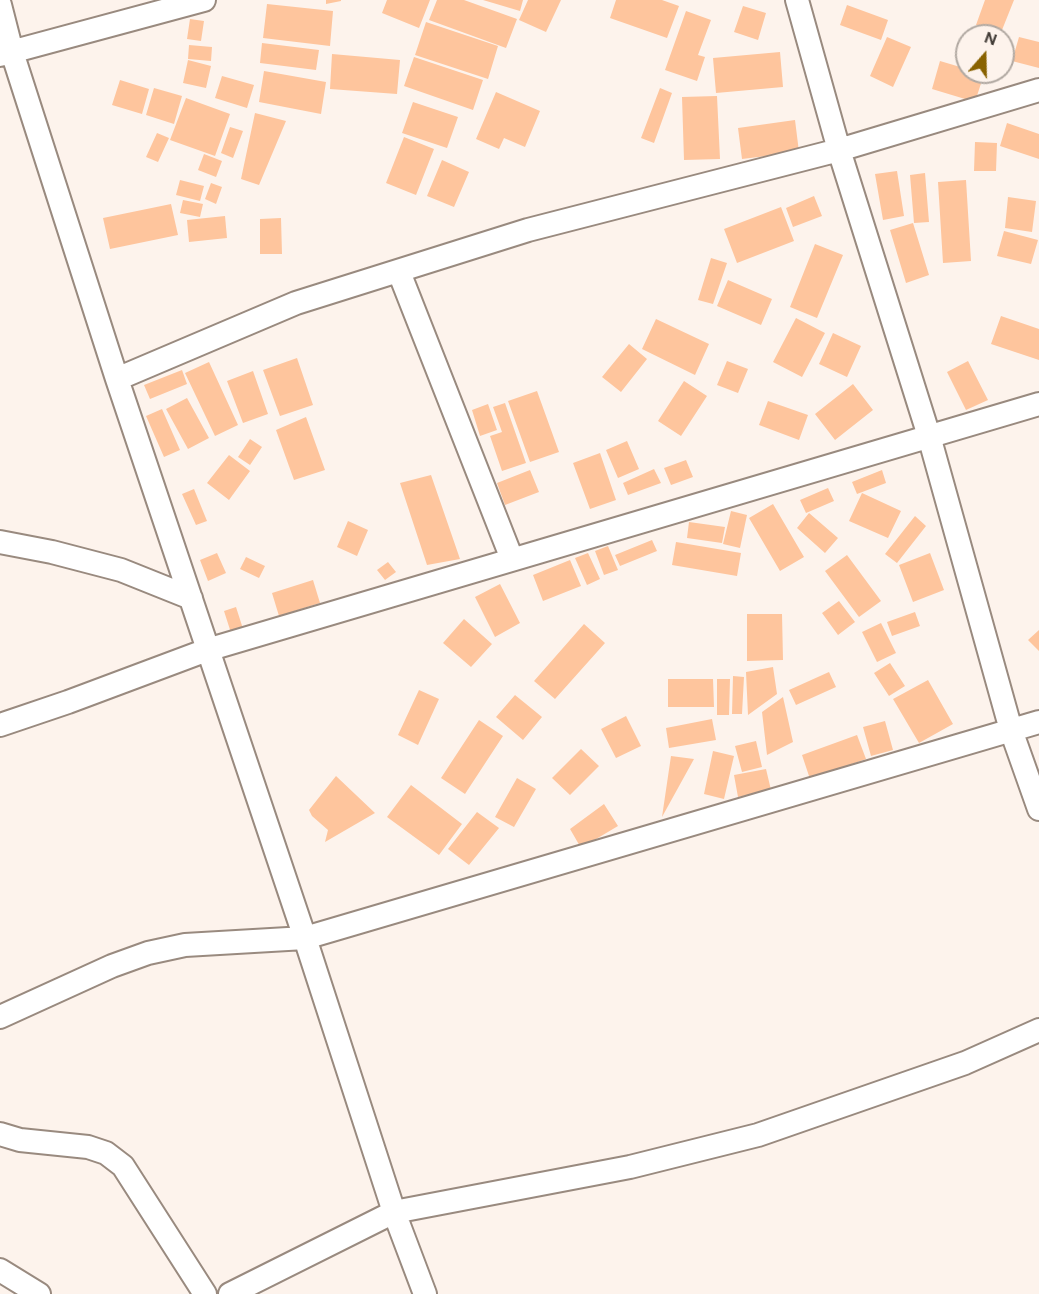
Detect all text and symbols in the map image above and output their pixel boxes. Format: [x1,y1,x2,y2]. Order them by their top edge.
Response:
north arrow [955,24,1015,84]
text: N [982,27,1000,50]

